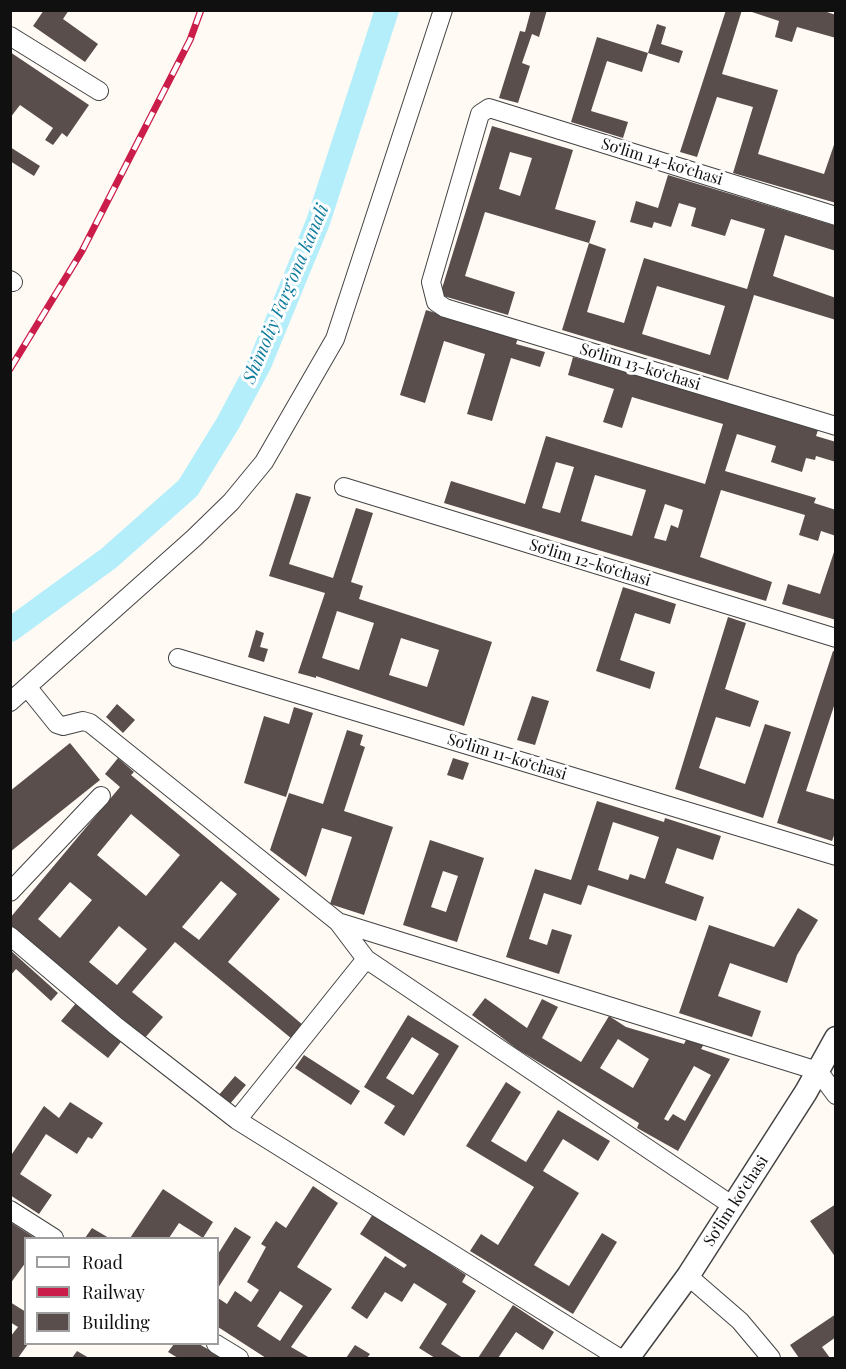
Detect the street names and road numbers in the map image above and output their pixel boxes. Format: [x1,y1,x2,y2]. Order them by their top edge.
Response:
street label: Soʻlim 14-koʻchasi [599,134,725,190]
street label: Soʻlim 13-koʻchasi [577,340,703,394]
street label: Soʻlim 12-koʻchasi [527,535,653,591]
street label: Soʻlim 11-koʻchasi [445,730,569,784]
street label: Soʻlim koʻchasi [700,1152,772,1250]

